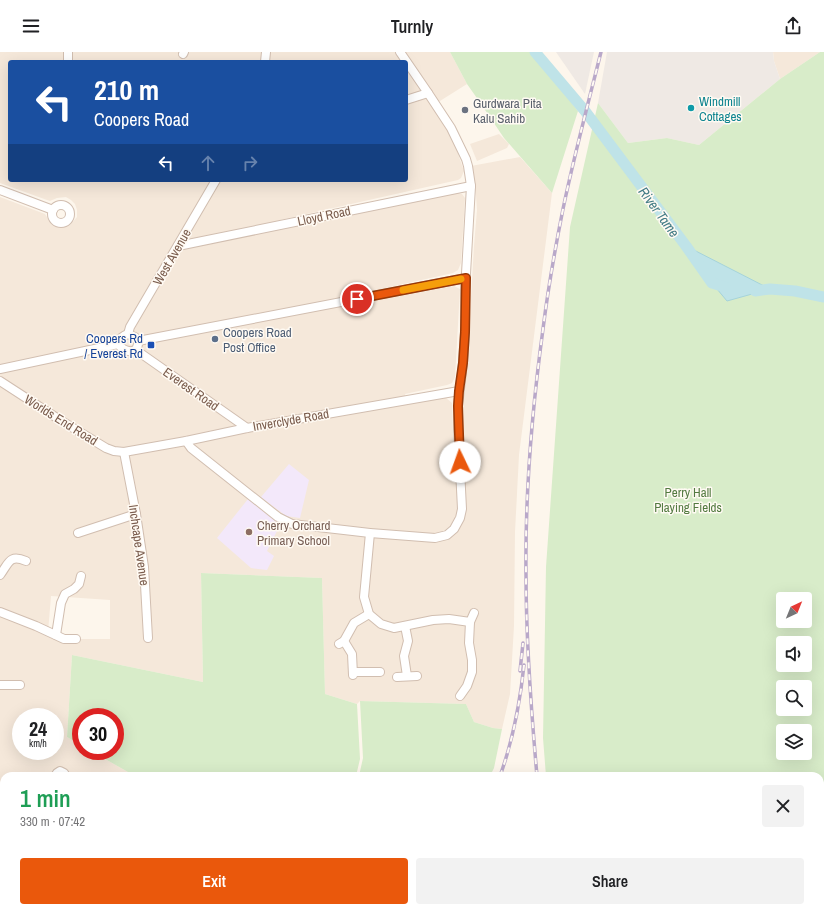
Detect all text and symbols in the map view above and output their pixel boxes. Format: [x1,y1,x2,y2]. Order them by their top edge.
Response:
text: Turnly [391,14,433,39]
icon: menu [20,15,42,37]
icon: share [782,15,804,37]
text: 210 m [94,71,159,109]
icon: left [28,76,80,128]
place label: Windmill Cottages [699,93,742,125]
place label: Gurdwara Pita Kalu Sahib [473,95,542,127]
marker: Windmill Cottages [686,103,696,113]
marker: Gurdwara Pita Kalu Sahib [460,105,470,115]
text: Coopers Road [94,107,189,132]
icon: left [155,152,177,174]
icon: ahead [197,152,219,174]
icon: right [239,152,261,174]
water label: River Tame [635,183,683,241]
street label: Lloyd Road [296,202,352,230]
street label: West Avenue [149,226,195,288]
pin [340,282,374,316]
icon: arrive [346,288,368,310]
place label: Coopers Road Post Office [223,324,292,356]
place label: Coopers Rd / Everest Rd [84,330,143,362]
marker: Coopers Road Post Office [210,334,220,344]
marker: Coopers Rd / Everest Rd [146,340,156,350]
street label: Everest Road [160,364,222,415]
street label: Worlds End Road [21,391,101,449]
street label: Inverclyde Road [252,405,330,435]
position arrow [439,441,481,483]
park label: Perry Hall Playing Fields [654,484,722,516]
street label: Inchcape Avenue [125,503,153,587]
place label: Cherry Orchard Primary School [257,517,331,549]
marker: Cherry Orchard Primary School [244,527,254,537]
north arrow [776,592,812,628]
map controls [776,592,812,760]
button: sound [776,636,812,672]
button: search [776,680,812,716]
speed limit sign: 30 [72,708,124,760]
text: 24 [29,715,47,742]
button: layers [776,724,812,760]
text: km/h [29,737,47,750]
text: 1 min [20,782,71,814]
button: close [762,785,804,827]
text: 330 m · 07:42 [20,813,85,830]
button: Exit [20,858,408,904]
button: Share [416,858,804,904]

